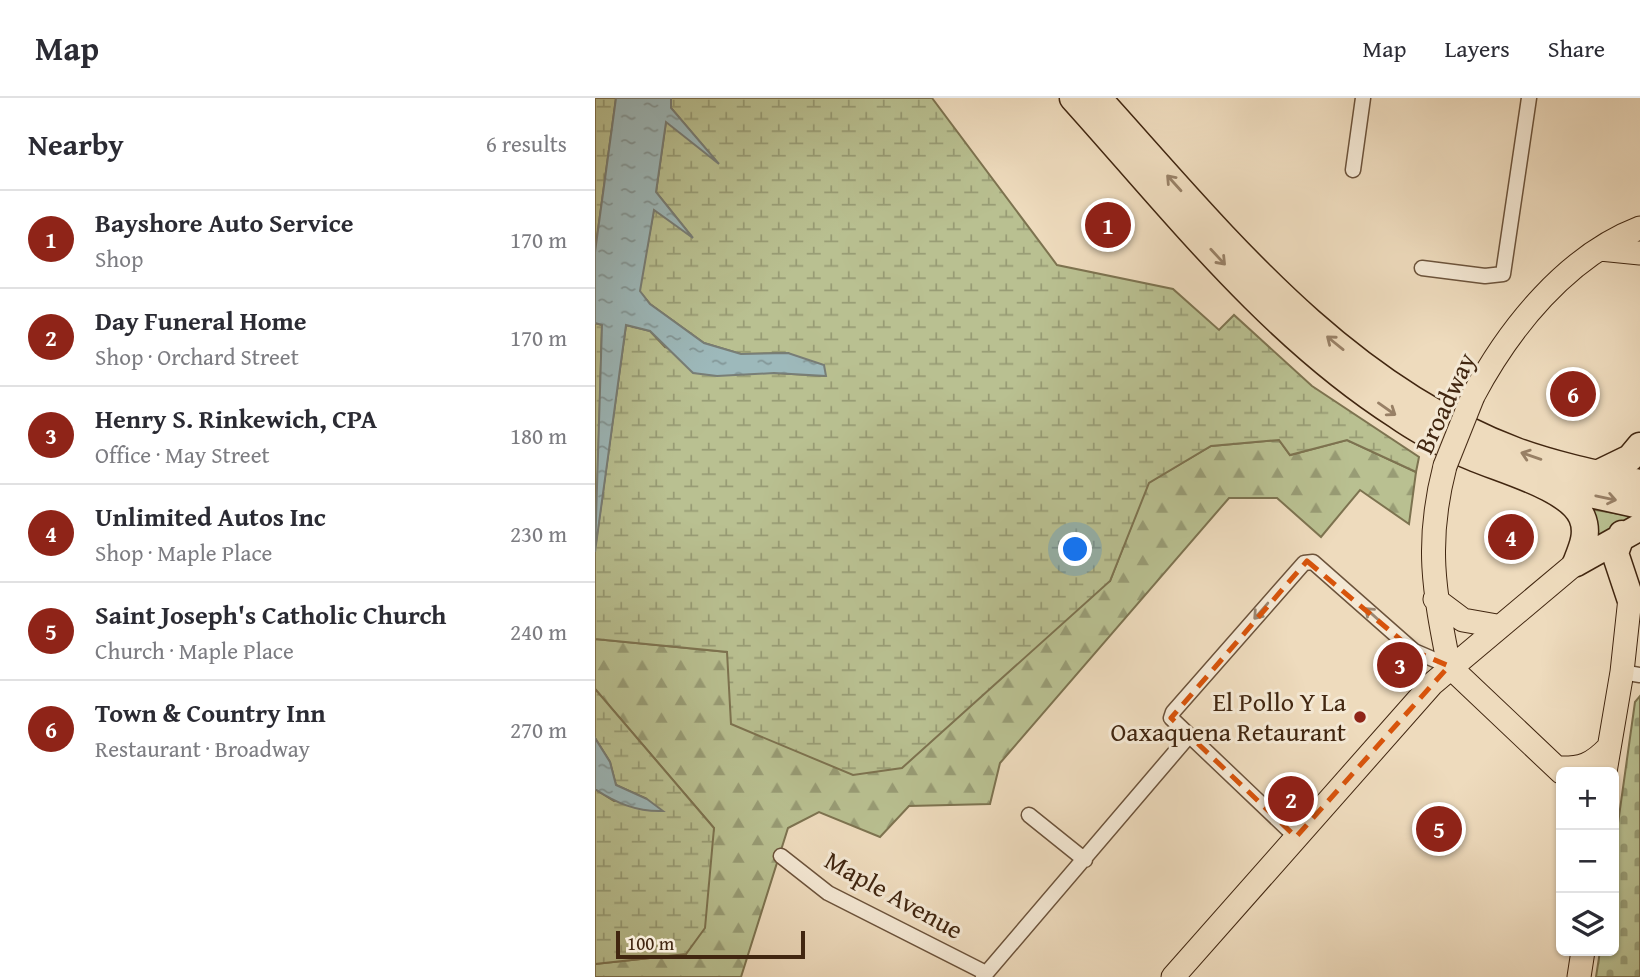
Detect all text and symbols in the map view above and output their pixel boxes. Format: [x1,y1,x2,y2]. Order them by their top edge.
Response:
text: Map [35,24,99,72]
text: Map [1363,31,1406,66]
text: Layers [1444,31,1510,66]
text: Share [1548,31,1605,66]
text: Nearby [28,122,124,166]
text: 6 results [486,127,567,160]
one-way arrow [1167,174,1183,192]
pin: 1 [1085,199,1131,251]
text: Bayshore Auto Service [95,203,354,242]
text: 1 [45,223,57,256]
text: 170 m [510,223,567,256]
text: Shop [95,242,143,275]
one-way arrow [1209,248,1226,265]
text: Day Funeral Home [95,301,307,340]
text: 2 [45,321,57,354]
text: 170 m [510,321,567,354]
one-way arrow [1326,336,1344,351]
text: Shop · Orchard Street [95,340,299,373]
street label: Broadway [1404,346,1485,460]
pin: 6 [1550,368,1596,420]
text: Henry S. Rinkewich, CPA [95,399,377,438]
one-way arrow [1377,402,1396,416]
text: 3 [45,419,57,452]
text: 180 m [510,419,567,452]
text: Office · May Street [95,438,270,471]
one-way arrow [1520,449,1542,462]
one-way arrow [1594,491,1617,505]
text: Unlimited Autos Inc [95,497,326,536]
pin: 4 [1488,511,1534,563]
text: 4 [45,517,57,550]
text: 230 m [510,517,567,550]
your location [1058,532,1092,566]
text: Shop · Maple Place [95,536,272,569]
text: Saint Joseph's Catholic Church [95,595,446,634]
one-way arrow [1253,602,1269,620]
one-way arrow [1364,607,1382,623]
text: 5 [45,615,57,648]
text: 240 m [510,615,567,648]
text: Church · Maple Place [95,634,294,667]
pin: 3 [1377,639,1423,691]
place label: El Pollo Y La Oaxaquena Retaurant [1111,682,1347,751]
text: Town & Country Inn [95,693,326,732]
marker: El Pollo Y La Oaxaquena Retaurant [1352,709,1368,725]
text: 6 [45,713,57,746]
text: 270 m [510,713,567,746]
text: Restaurant · Broadway [95,732,310,765]
map controls [1556,767,1619,956]
button: + [1556,767,1619,830]
pin: 2 [1268,773,1314,825]
pin: 5 [1416,803,1462,855]
button: − [1556,830,1619,893]
street label: Maple Avenue [818,840,970,949]
button: layers [1556,893,1619,956]
scale bar [616,928,805,960]
text: 100 m [627,929,674,957]

